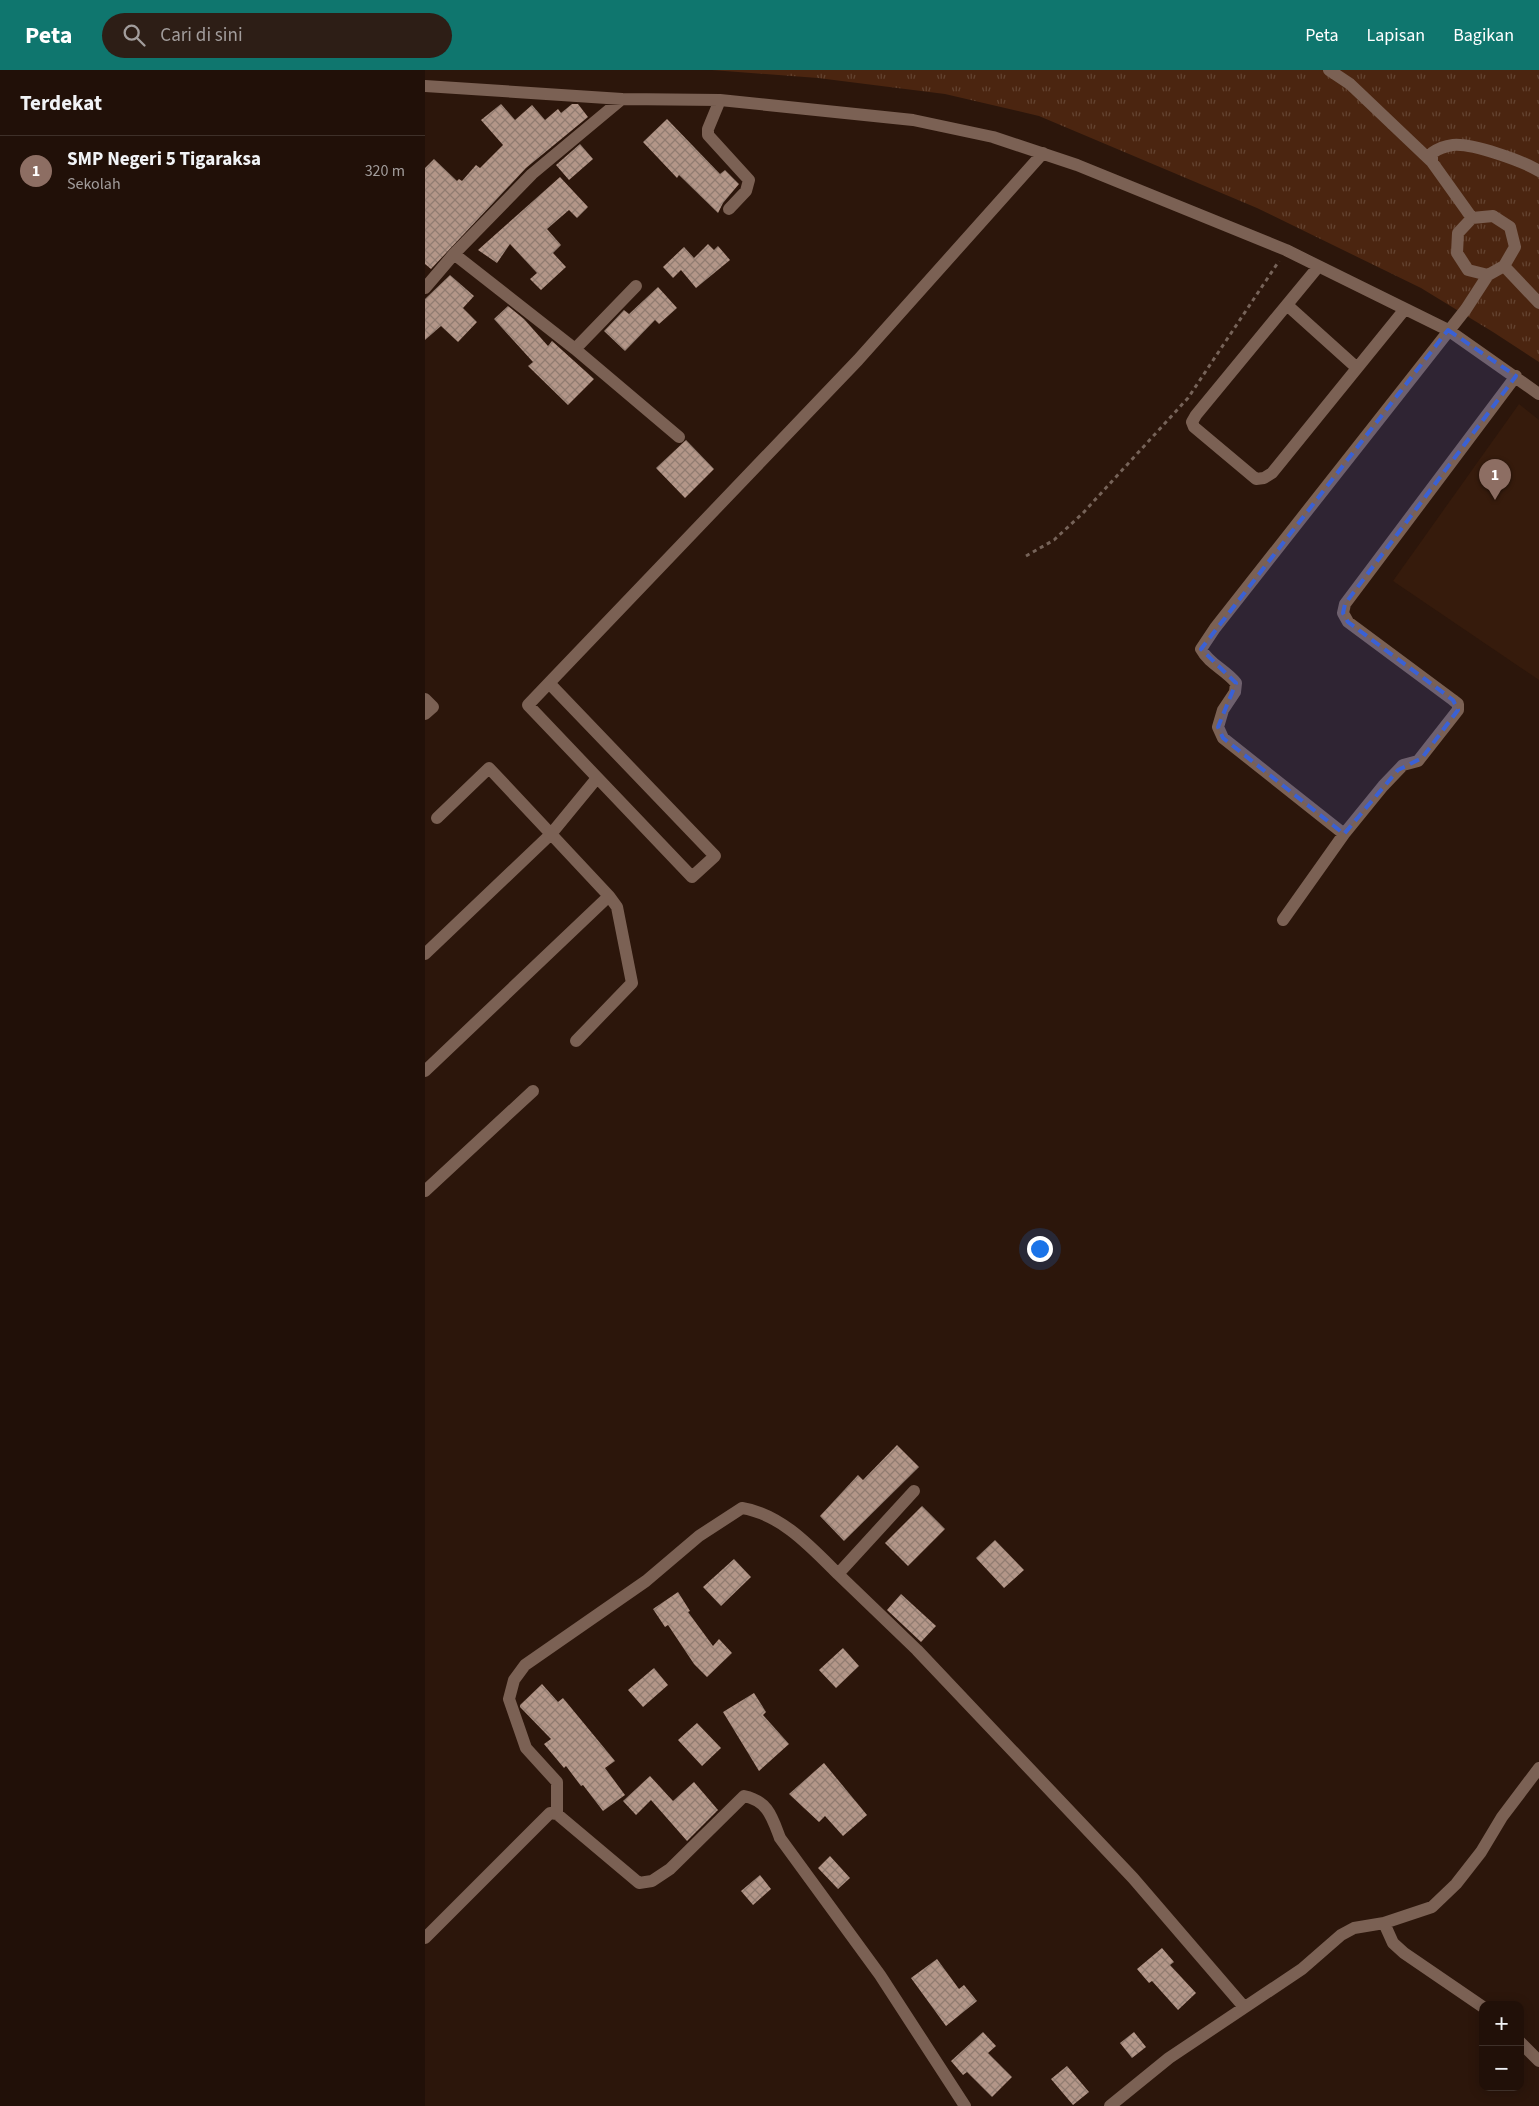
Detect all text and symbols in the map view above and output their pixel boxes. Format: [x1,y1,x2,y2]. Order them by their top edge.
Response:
search box [102,13,452,58]
text: Peta [25,18,72,53]
icon: search [120,21,148,49]
text: Cari di sini [160,22,243,49]
text: Peta [1305,23,1338,48]
text: Lapisan [1366,23,1425,48]
text: Bagikan [1453,23,1514,48]
text: Terdekat [20,88,102,118]
text: SMP Negeri 5 Tigaraksa [67,146,261,173]
text: 1 [32,160,40,182]
text: 320 m [365,160,405,182]
text: Sekolah [67,173,121,195]
pin: 1 [1479,459,1511,500]
your location [1027,1236,1053,1262]
map controls [1479,2001,1524,2091]
button: + [1479,2001,1524,2046]
button: − [1479,2046,1524,2091]

